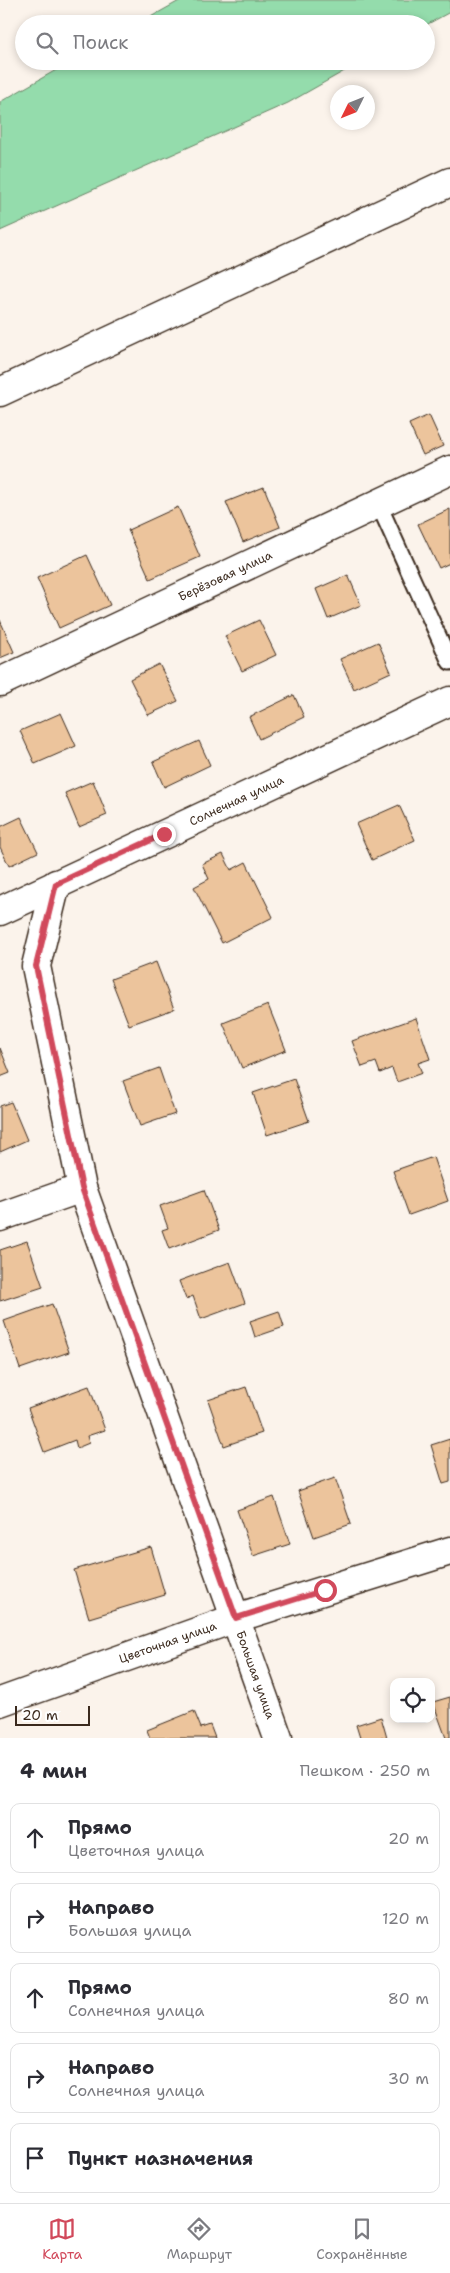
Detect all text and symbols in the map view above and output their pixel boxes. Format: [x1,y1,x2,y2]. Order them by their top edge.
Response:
search box [15,15,435,70]
icon: search [33,29,61,57]
text: Поиск [73,30,128,55]
north arrow [330,85,375,130]
street label: Берёзовая улица [176,547,275,605]
street label: Солнечная улица [187,771,287,830]
route end [153,823,176,846]
route start [314,1579,337,1602]
street label: Цветочная улица [117,1617,219,1667]
street label: Большая улица [232,1629,279,1722]
map controls [390,1678,435,1723]
button: locate [390,1678,435,1723]
scale bar [15,1703,90,1726]
text: 20 m [22,1706,58,1724]
text: 4 мин [20,1757,87,1785]
text: Пешком · 250 m [300,1760,430,1781]
text: Прямо [68,1815,132,1840]
icon: ahead [21,1824,49,1852]
text: 20 m [388,1828,429,1849]
text: Цветочная улица [68,1840,204,1861]
text: Направо [68,1895,154,1920]
icon: right [21,1904,49,1932]
text: 120 m [382,1908,429,1929]
text: Большая улица [68,1920,191,1941]
text: Прямо [68,1975,132,2000]
icon: ahead [21,1984,49,2012]
text: 80 m [388,1988,429,2009]
text: Солнечная улица [68,2000,204,2021]
text: Направо [68,2055,154,2080]
icon: right [21,2064,49,2092]
text: 30 m [388,2068,429,2089]
text: Солнечная улица [68,2080,204,2101]
icon: arrive [21,2144,49,2172]
text: Пункт назначения [68,2146,253,2171]
tab: Карта [42,2215,82,2263]
tab: Маршрут [167,2215,232,2263]
tab: Сохранённые [316,2215,408,2263]

